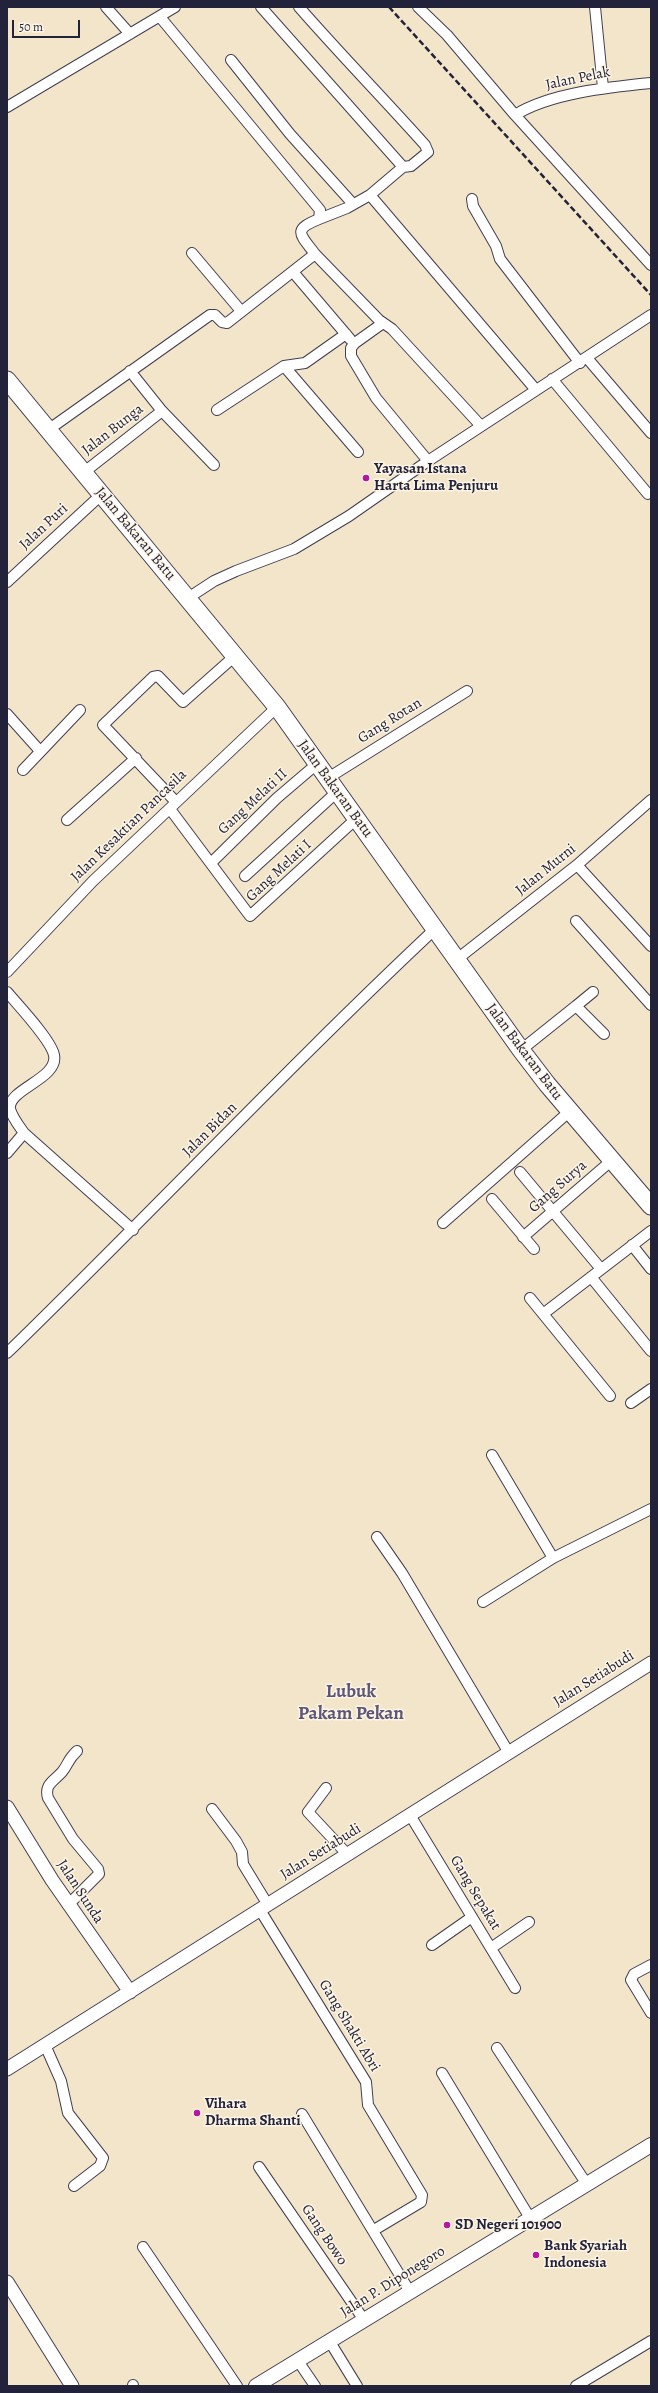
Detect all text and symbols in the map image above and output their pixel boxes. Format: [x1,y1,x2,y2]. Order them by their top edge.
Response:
scale bar [14,12,82,38]
text: 50 m [19,19,43,35]
street label: Jalan Pelak [544,63,612,95]
street label: Jalan Bunga [79,400,147,460]
place label: Yayasan Istana Harta Lima Penjuru [374,460,498,495]
marker: Yayasan Istana Harta Lima Penjuru [361,473,371,483]
street label: Jalan Bakaran Batu [91,484,179,584]
street label: Jalan Puri [16,500,72,554]
street label: Gang Rotan [355,694,425,748]
street label: Jalan Bakaran Batu [294,737,376,841]
street label: Gang Melati II [215,765,291,839]
street label: Jalan Kesaktian Pancasila [67,766,191,886]
street label: Gang Melati I [243,836,315,906]
street label: Jalan Murni [512,840,580,900]
street label: Jalan Bakaran Batu [482,1000,566,1104]
street label: Jalan Bidan [179,1099,241,1161]
street label: Gang Surya [525,1157,591,1217]
street label: Jalan Setiabudi [550,1647,638,1711]
district label: Lubuk Pakam Pekan [298,1681,404,1725]
street label: Jalan Setiabudi [277,1820,365,1884]
street label: Gang Sepakat [446,1852,504,1934]
street label: Jalan Sunda [53,1857,107,1927]
street label: Gang Shakti Abri [315,1977,383,2075]
place label: Vihara Dharma Shanti [205,2095,301,2130]
marker: Vihara Dharma Shanti [192,2108,202,2118]
street label: Gang Bowo [297,2201,351,2269]
place label: SD Negeri 101900 [455,2216,561,2234]
marker: SD Negeri 101900 [442,2220,452,2230]
place label: Bank Syariah Indonesia [544,2237,627,2272]
street label: Jalan P. Diponegoro [337,2243,449,2321]
marker: Bank Syariah Indonesia [531,2250,541,2260]

